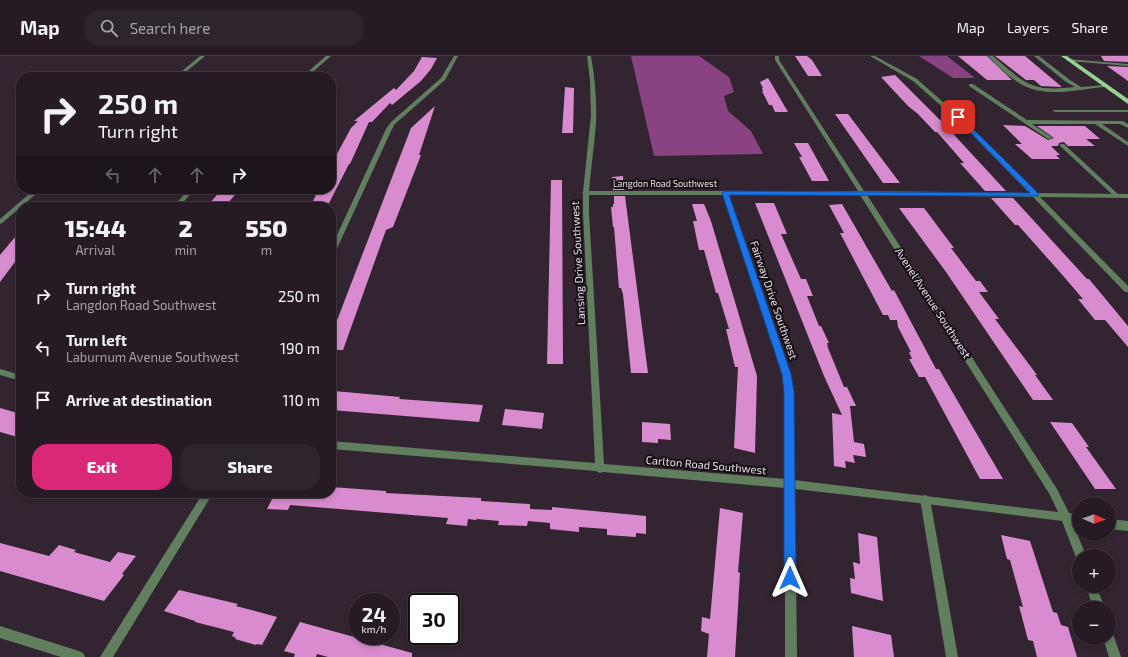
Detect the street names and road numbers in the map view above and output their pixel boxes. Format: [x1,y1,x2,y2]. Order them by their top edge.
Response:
street label: Langdon Road Southwest [613,178,718,189]
street label: Lansing Drive Southwest [568,201,587,325]
street label: Fairway Drive Southwest [748,239,801,361]
street label: Avenel Avenue Southwest [893,245,974,360]
street label: Carlton Road Southwest [645,453,767,476]

